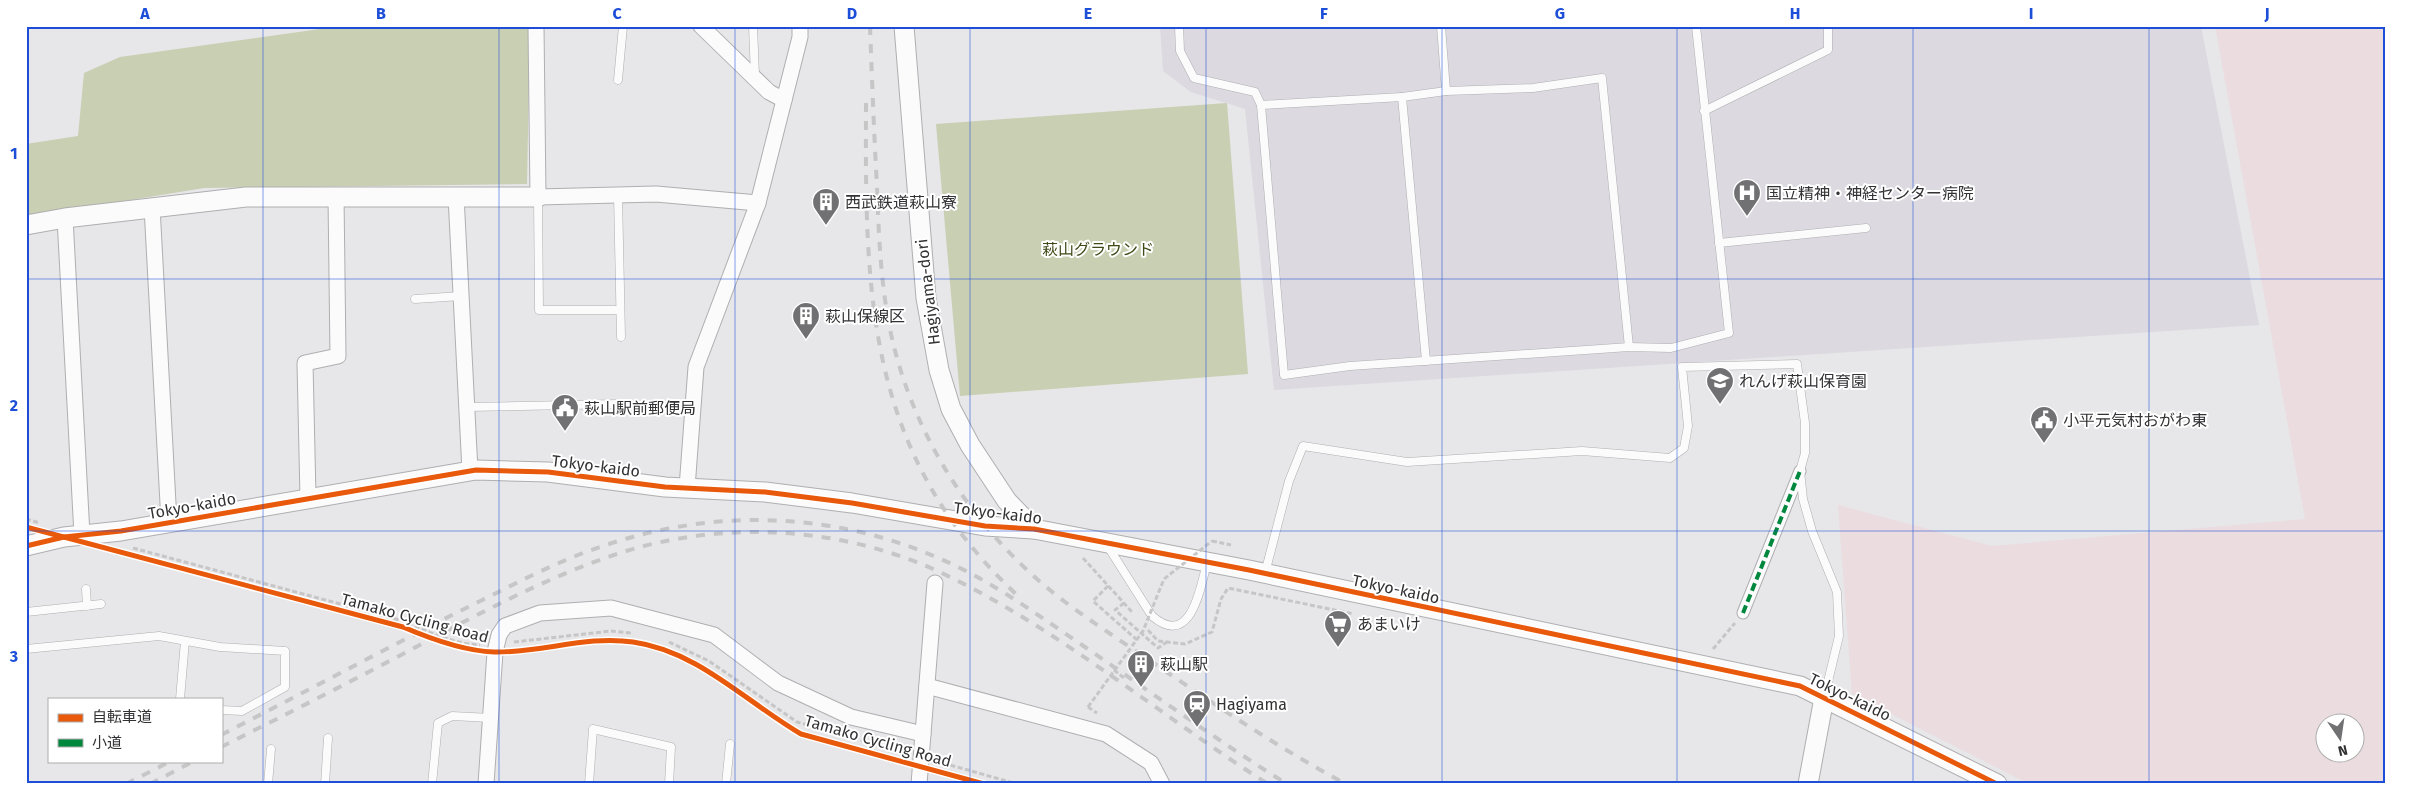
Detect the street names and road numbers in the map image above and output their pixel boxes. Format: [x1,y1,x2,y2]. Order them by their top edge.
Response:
street label: Hagiyama-dori [912,238,944,346]
street label: Tokyo-kaido [551,451,641,481]
street label: Tokyo-kaido [147,489,237,523]
street label: Tokyo-kaido [953,498,1043,528]
street label: Tokyo-kaido [1351,570,1441,608]
street label: Tamako Cycling Road [339,589,491,647]
street label: Tokyo-kaido [1806,669,1894,725]
street label: Tamako Cycling Road [802,711,954,771]

